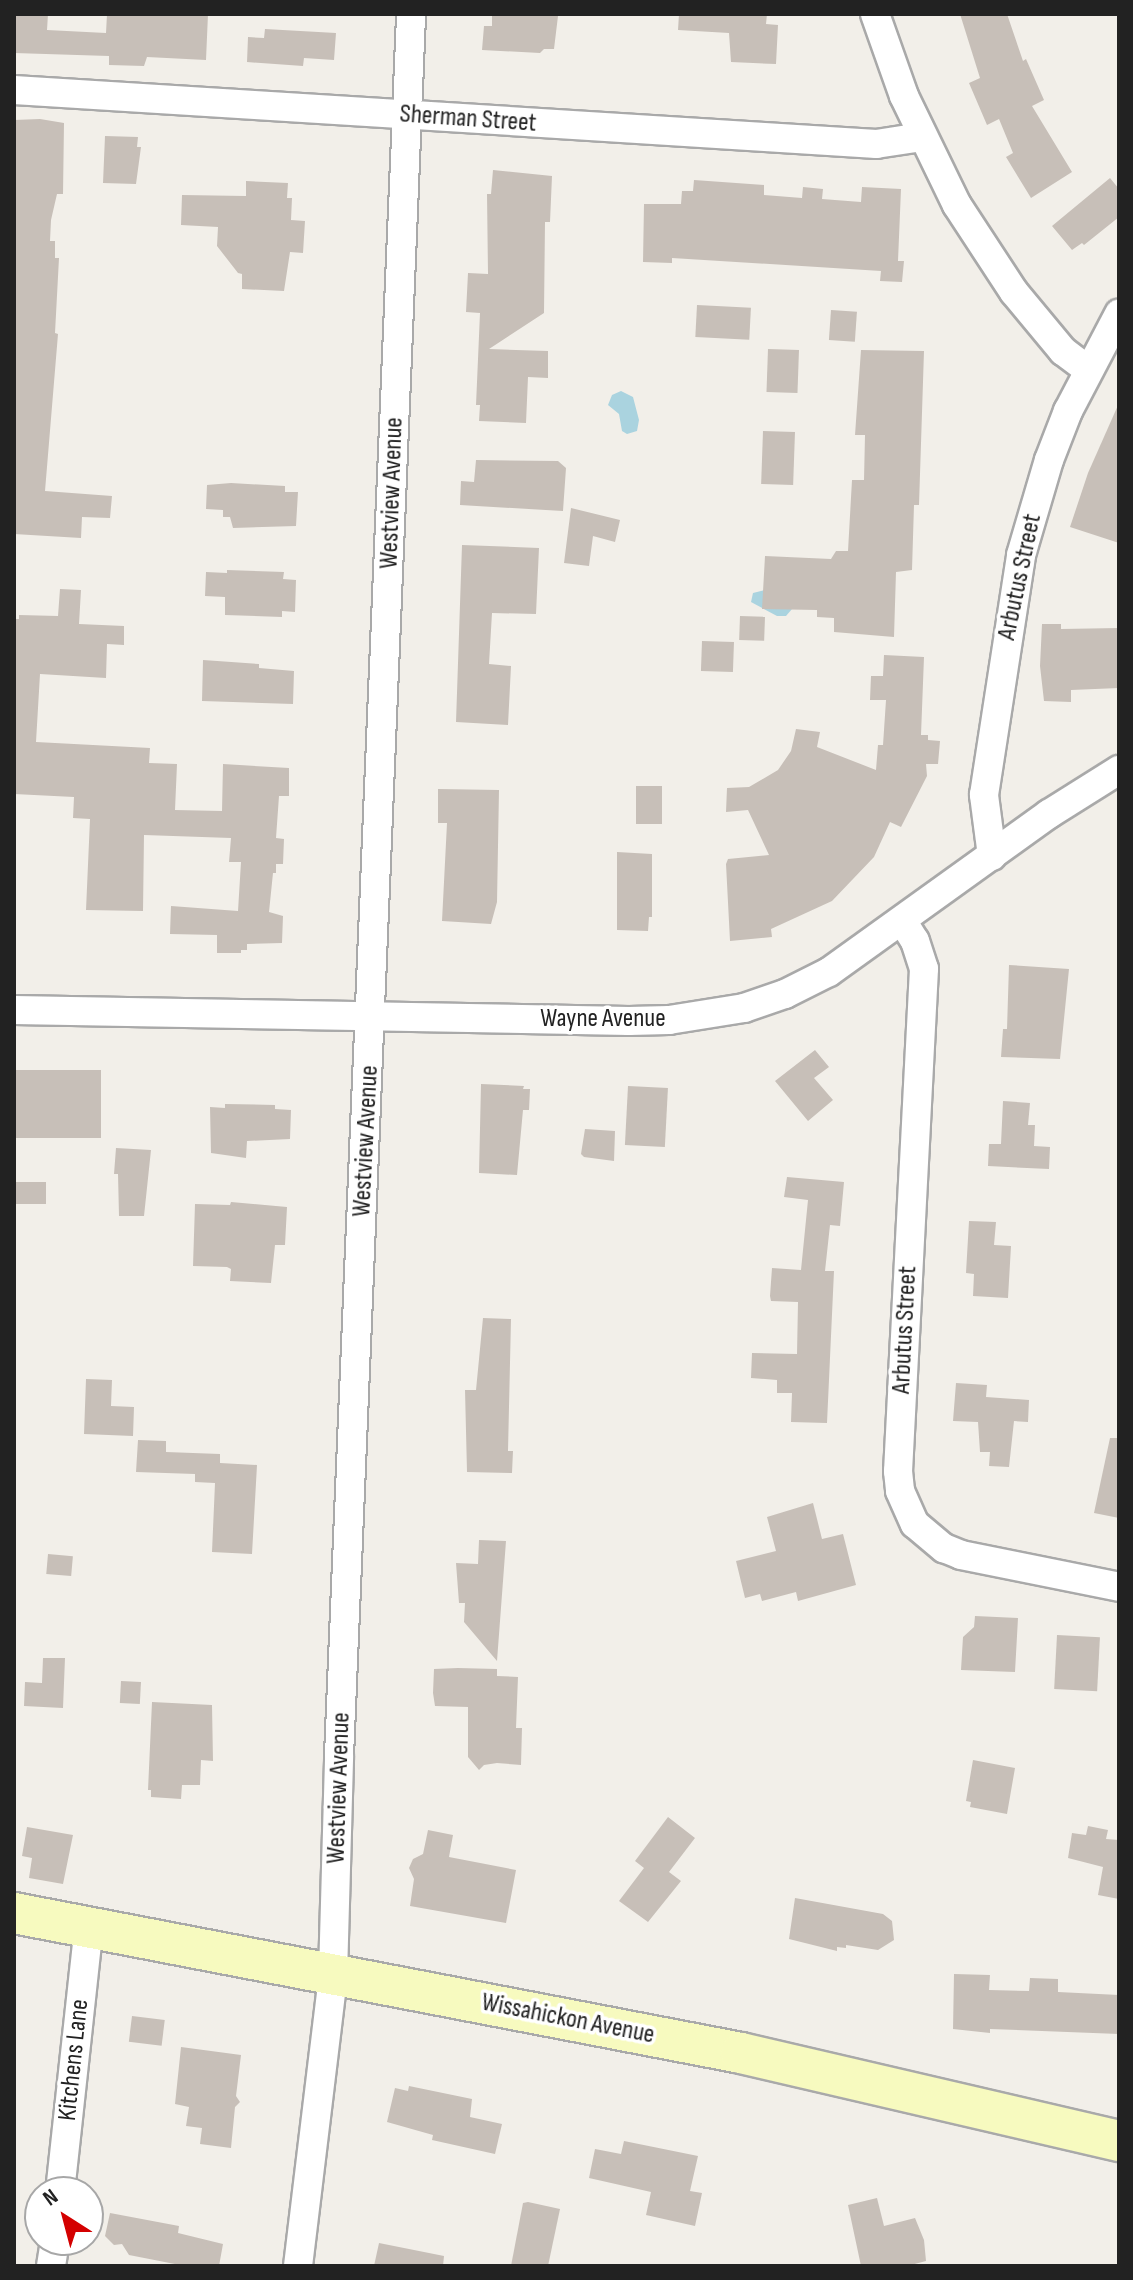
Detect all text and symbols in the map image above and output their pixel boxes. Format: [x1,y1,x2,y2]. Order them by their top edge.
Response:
street label: Sherman Street [399,99,537,139]
street label: Westview Avenue [374,417,410,569]
street label: Arbutus Street [991,511,1049,643]
street label: Wayne Avenue [540,1003,666,1035]
street label: Westview Avenue [346,1064,386,1218]
street label: Arbutus Street [886,1265,924,1395]
street label: Westview Avenue [321,1712,357,1864]
street label: Wissahickon Avenue [479,1987,657,2051]
street label: Kitchens Lane [52,1998,96,2122]
north arrow [24,2176,104,2256]
text: N [38,2183,63,2212]

